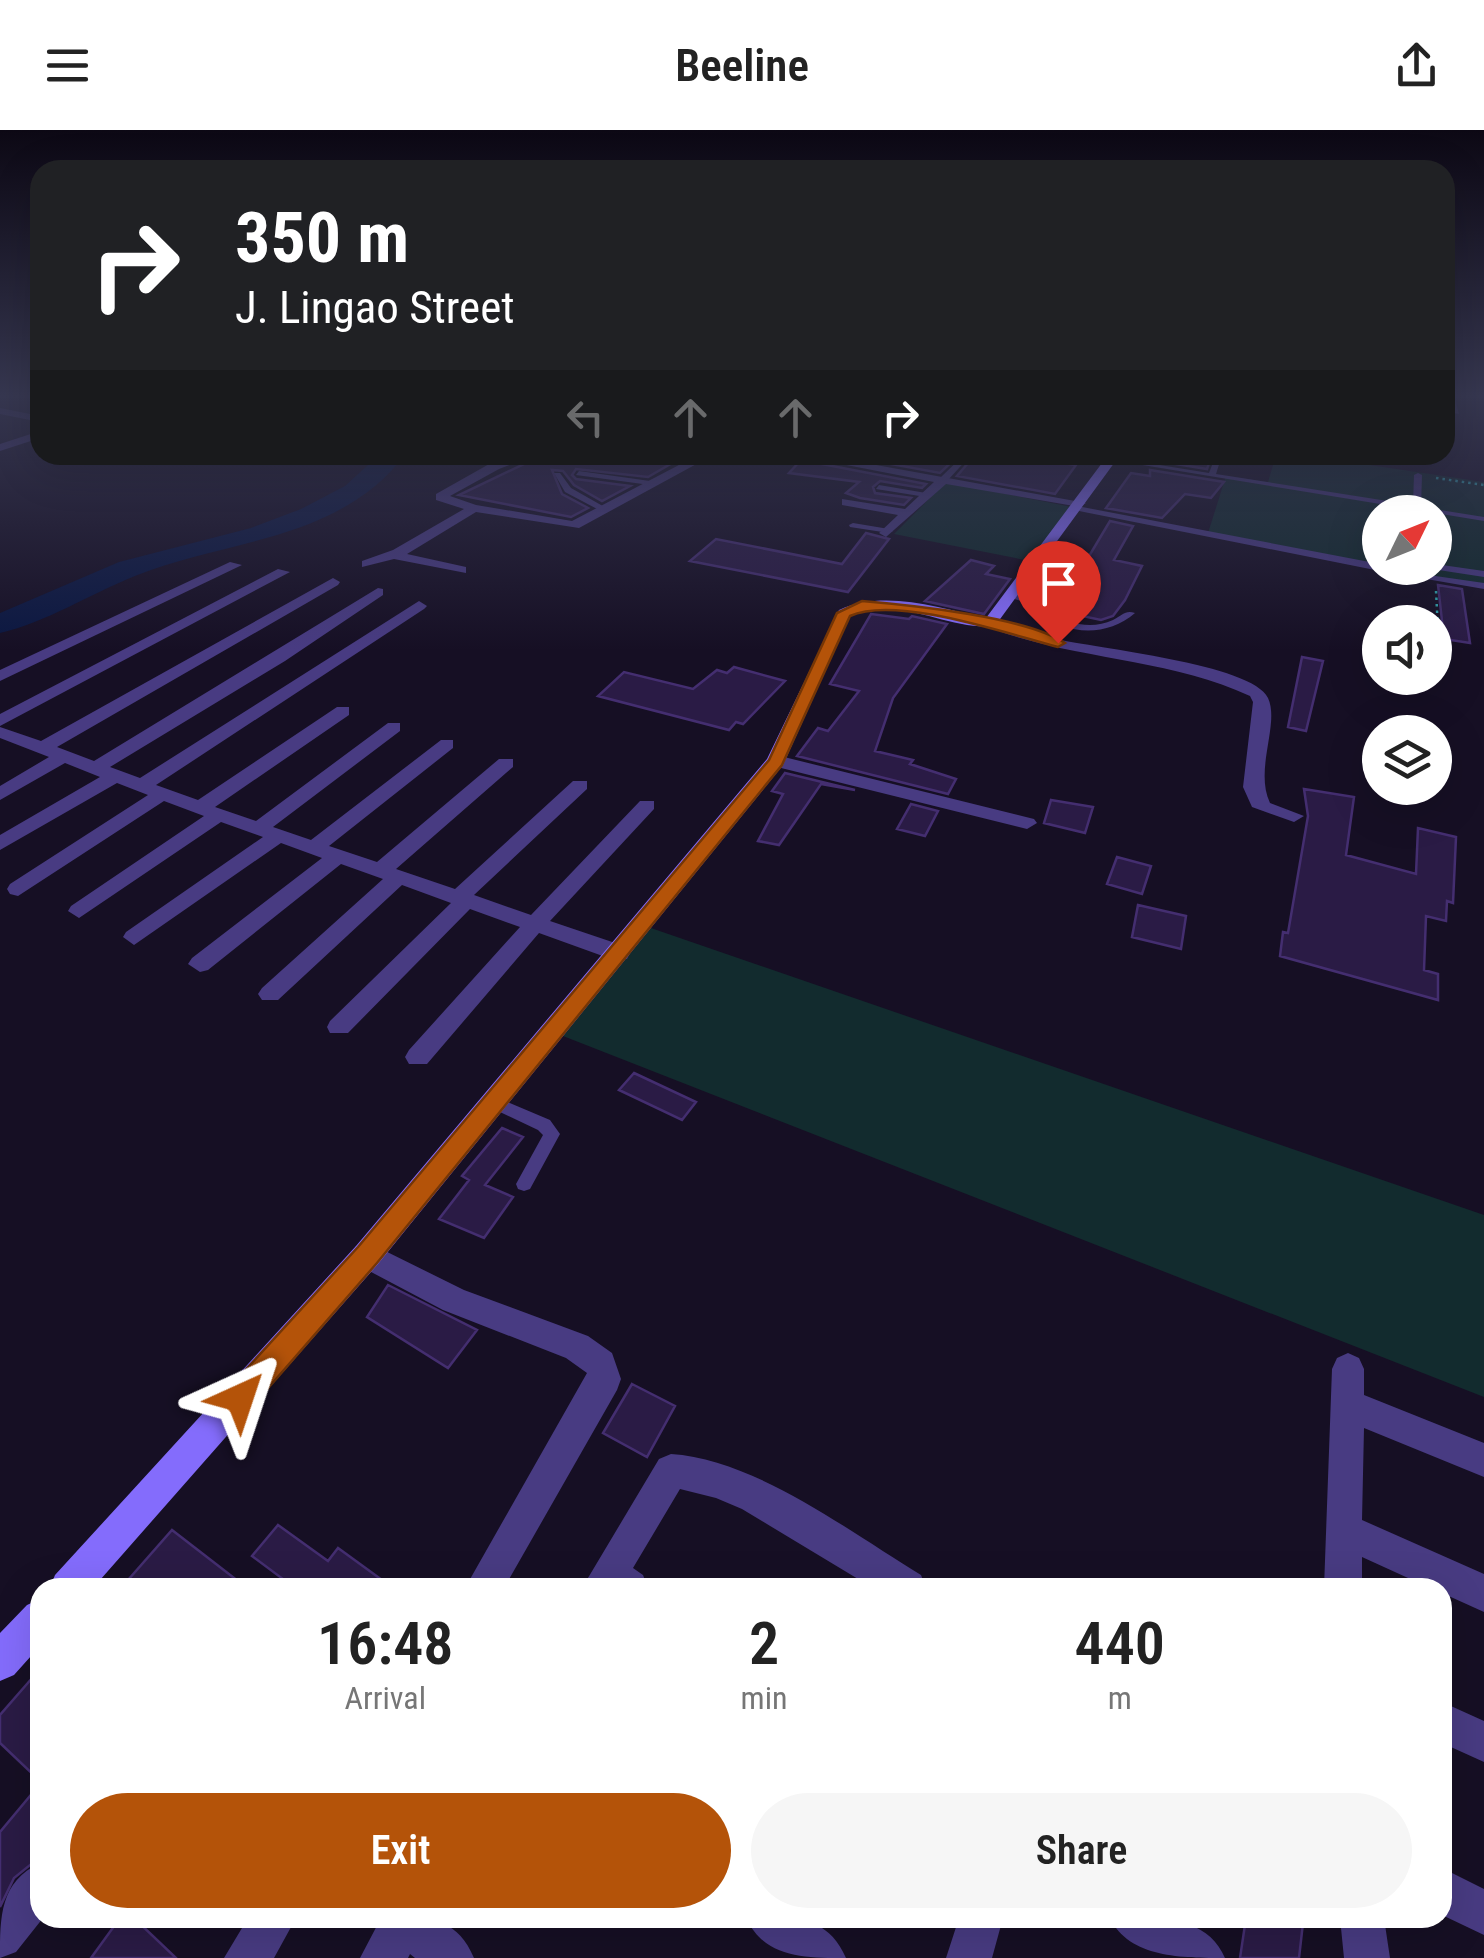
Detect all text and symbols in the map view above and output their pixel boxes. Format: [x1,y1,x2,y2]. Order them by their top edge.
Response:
icon: menu [40,38,95,93]
icon: share [1389,38,1444,93]
text: Beeline [675,39,809,92]
text: 350 m [235,197,409,279]
icon: right [70,200,200,330]
text: J. Lingao Street [235,281,515,334]
icon: left [558,390,613,445]
icon: ahead [663,390,718,445]
icon: ahead [768,390,823,445]
icon: right [873,390,928,445]
north arrow [1362,495,1452,585]
map controls [1362,495,1452,805]
pin [1016,541,1101,644]
icon: arrive [1031,556,1086,611]
button: sound [1362,605,1452,695]
button: layers [1362,715,1452,805]
position arrow [188,1346,292,1450]
text: 16:48 [317,1608,454,1679]
text: 2 [749,1608,779,1679]
text: 440 [1074,1608,1165,1679]
text: Arrival [345,1679,426,1717]
text: min [741,1679,787,1717]
text: m [1108,1679,1132,1717]
button: Exit [70,1793,731,1908]
button: Share [751,1793,1412,1908]

